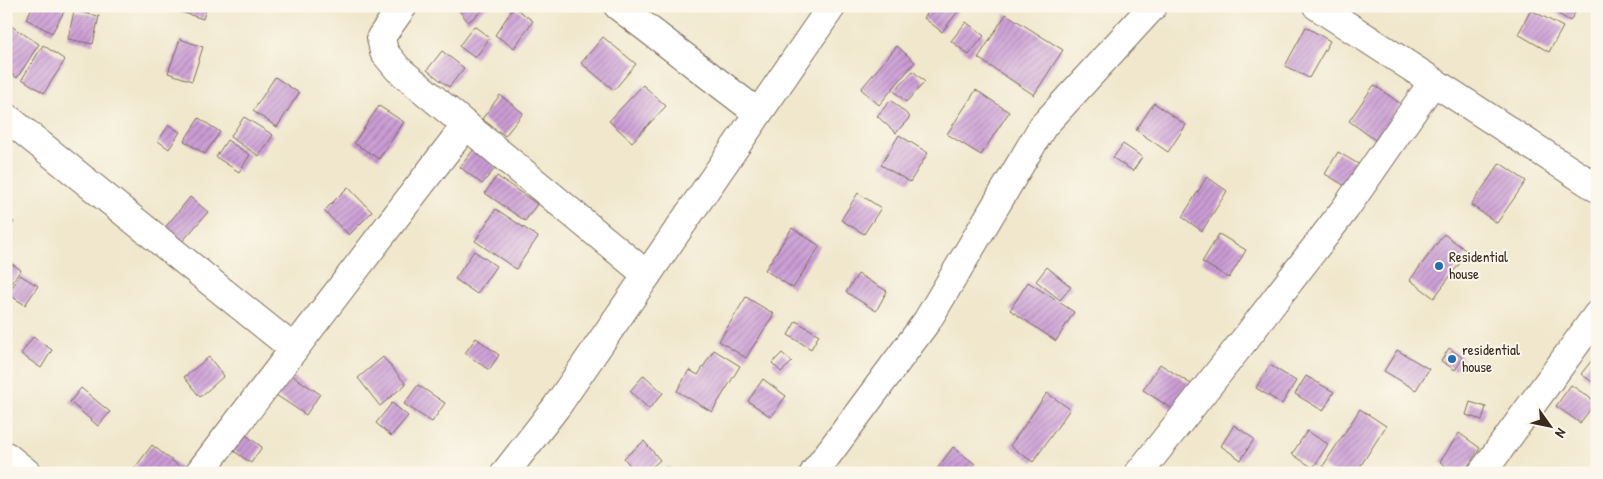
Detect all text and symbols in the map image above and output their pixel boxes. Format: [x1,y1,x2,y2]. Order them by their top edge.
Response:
place label: Residential house [1449,246,1508,284]
marker: Residential house [1433,260,1445,272]
place label: residential house [1462,339,1520,377]
marker: residential house [1446,353,1458,365]
north arrow [1526,402,1576,452]
text: N [1551,425,1571,442]

